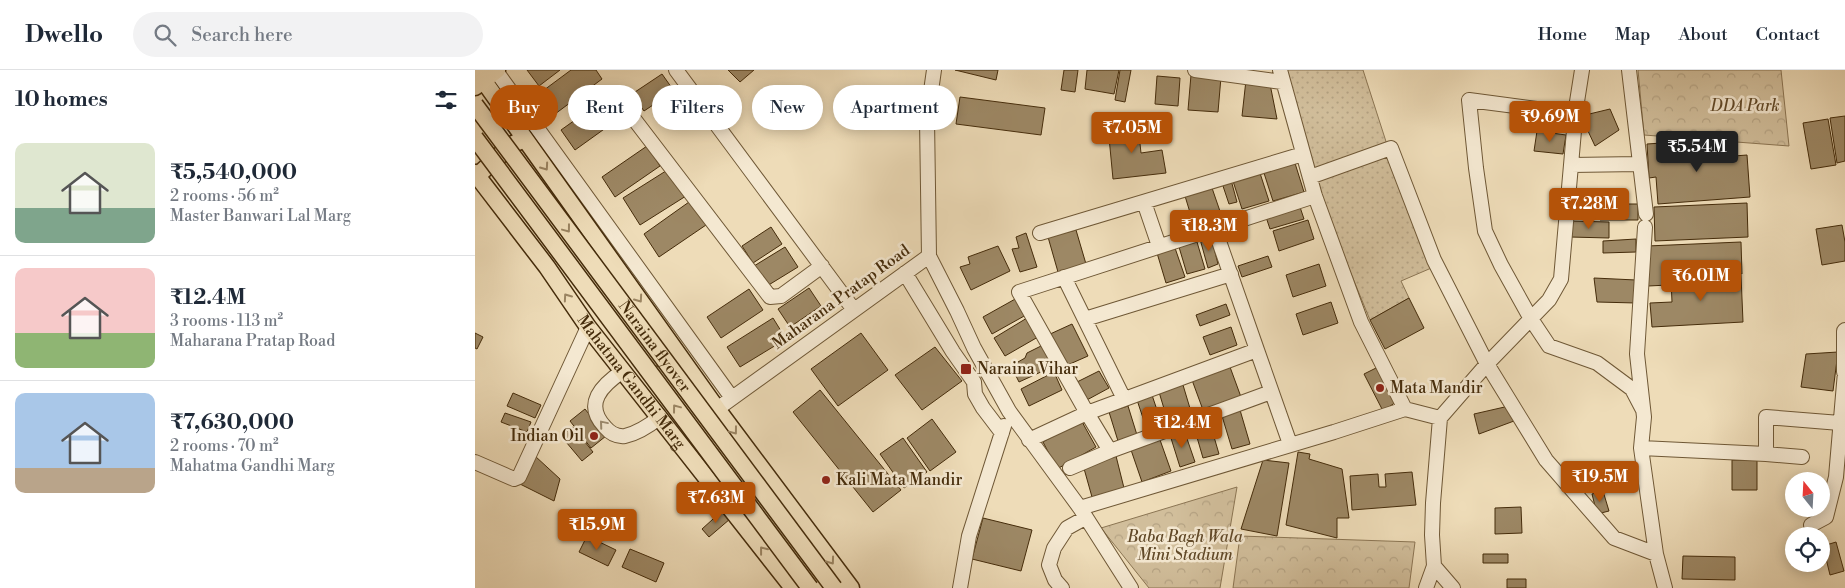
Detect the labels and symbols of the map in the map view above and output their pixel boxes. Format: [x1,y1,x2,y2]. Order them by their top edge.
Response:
park label: DDA Park [1709,96,1780,116]
pin: ₹9.69M [1509,100,1591,143]
pin: ₹7.05M [1091,112,1173,154]
pin: ₹5.54M [1656,131,1738,173]
one-way arrow [539,161,548,170]
pin: ₹7.28M [1548,188,1630,230]
pin: ₹18.3M [1168,210,1250,252]
one-way arrow [561,223,570,233]
street label: Maharana Pratap Road [768,240,914,354]
pin: ₹6.01M [1660,260,1742,302]
one-way arrow [564,293,573,302]
one-way arrow [633,293,642,303]
street label: Naraina flyover [614,297,695,397]
street label: Mahatma Gandhi Marg [573,311,690,454]
place label: Naraina Vihar [977,359,1078,379]
marker: Naraina Vihar [959,362,973,376]
place label: Mata Mandir [1390,378,1483,398]
marker: Mata Mandir [1374,382,1386,394]
one-way arrow [673,405,683,414]
pin: ₹12.4M [1141,406,1223,449]
one-way arrow [600,421,609,430]
one-way arrow [728,425,736,434]
place label: Indian Oil [511,426,584,446]
marker: Indian Oil [588,430,600,442]
pin: ₹19.5M [1559,460,1641,503]
place label: Kali Mata Mandir [836,470,962,490]
north arrow [1785,472,1830,518]
marker: Kali Mata Mandir [820,474,832,486]
pin: ₹7.63M [675,482,757,524]
pin: ₹15.9M [556,508,638,551]
park label: Baba Bagh Wala Mini Stadium [1126,527,1243,565]
one-way arrow [760,546,769,555]
one-way arrow [825,555,833,564]

